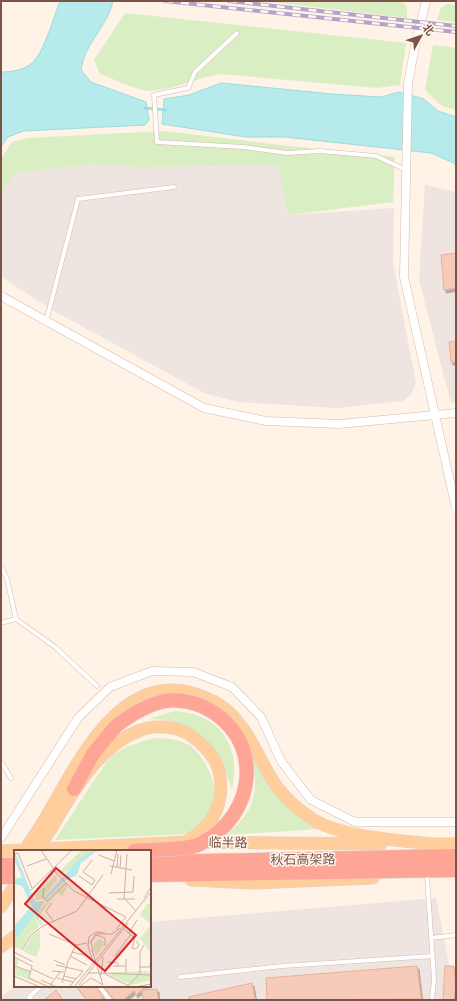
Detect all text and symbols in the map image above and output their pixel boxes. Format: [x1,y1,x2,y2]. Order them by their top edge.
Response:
north arrow [401,16,441,56]
text: 北 [421,22,437,38]
street label: 临半路 [208,835,248,849]
inset map [14,850,151,987]
street label: 秋石高架路 [270,851,336,867]

